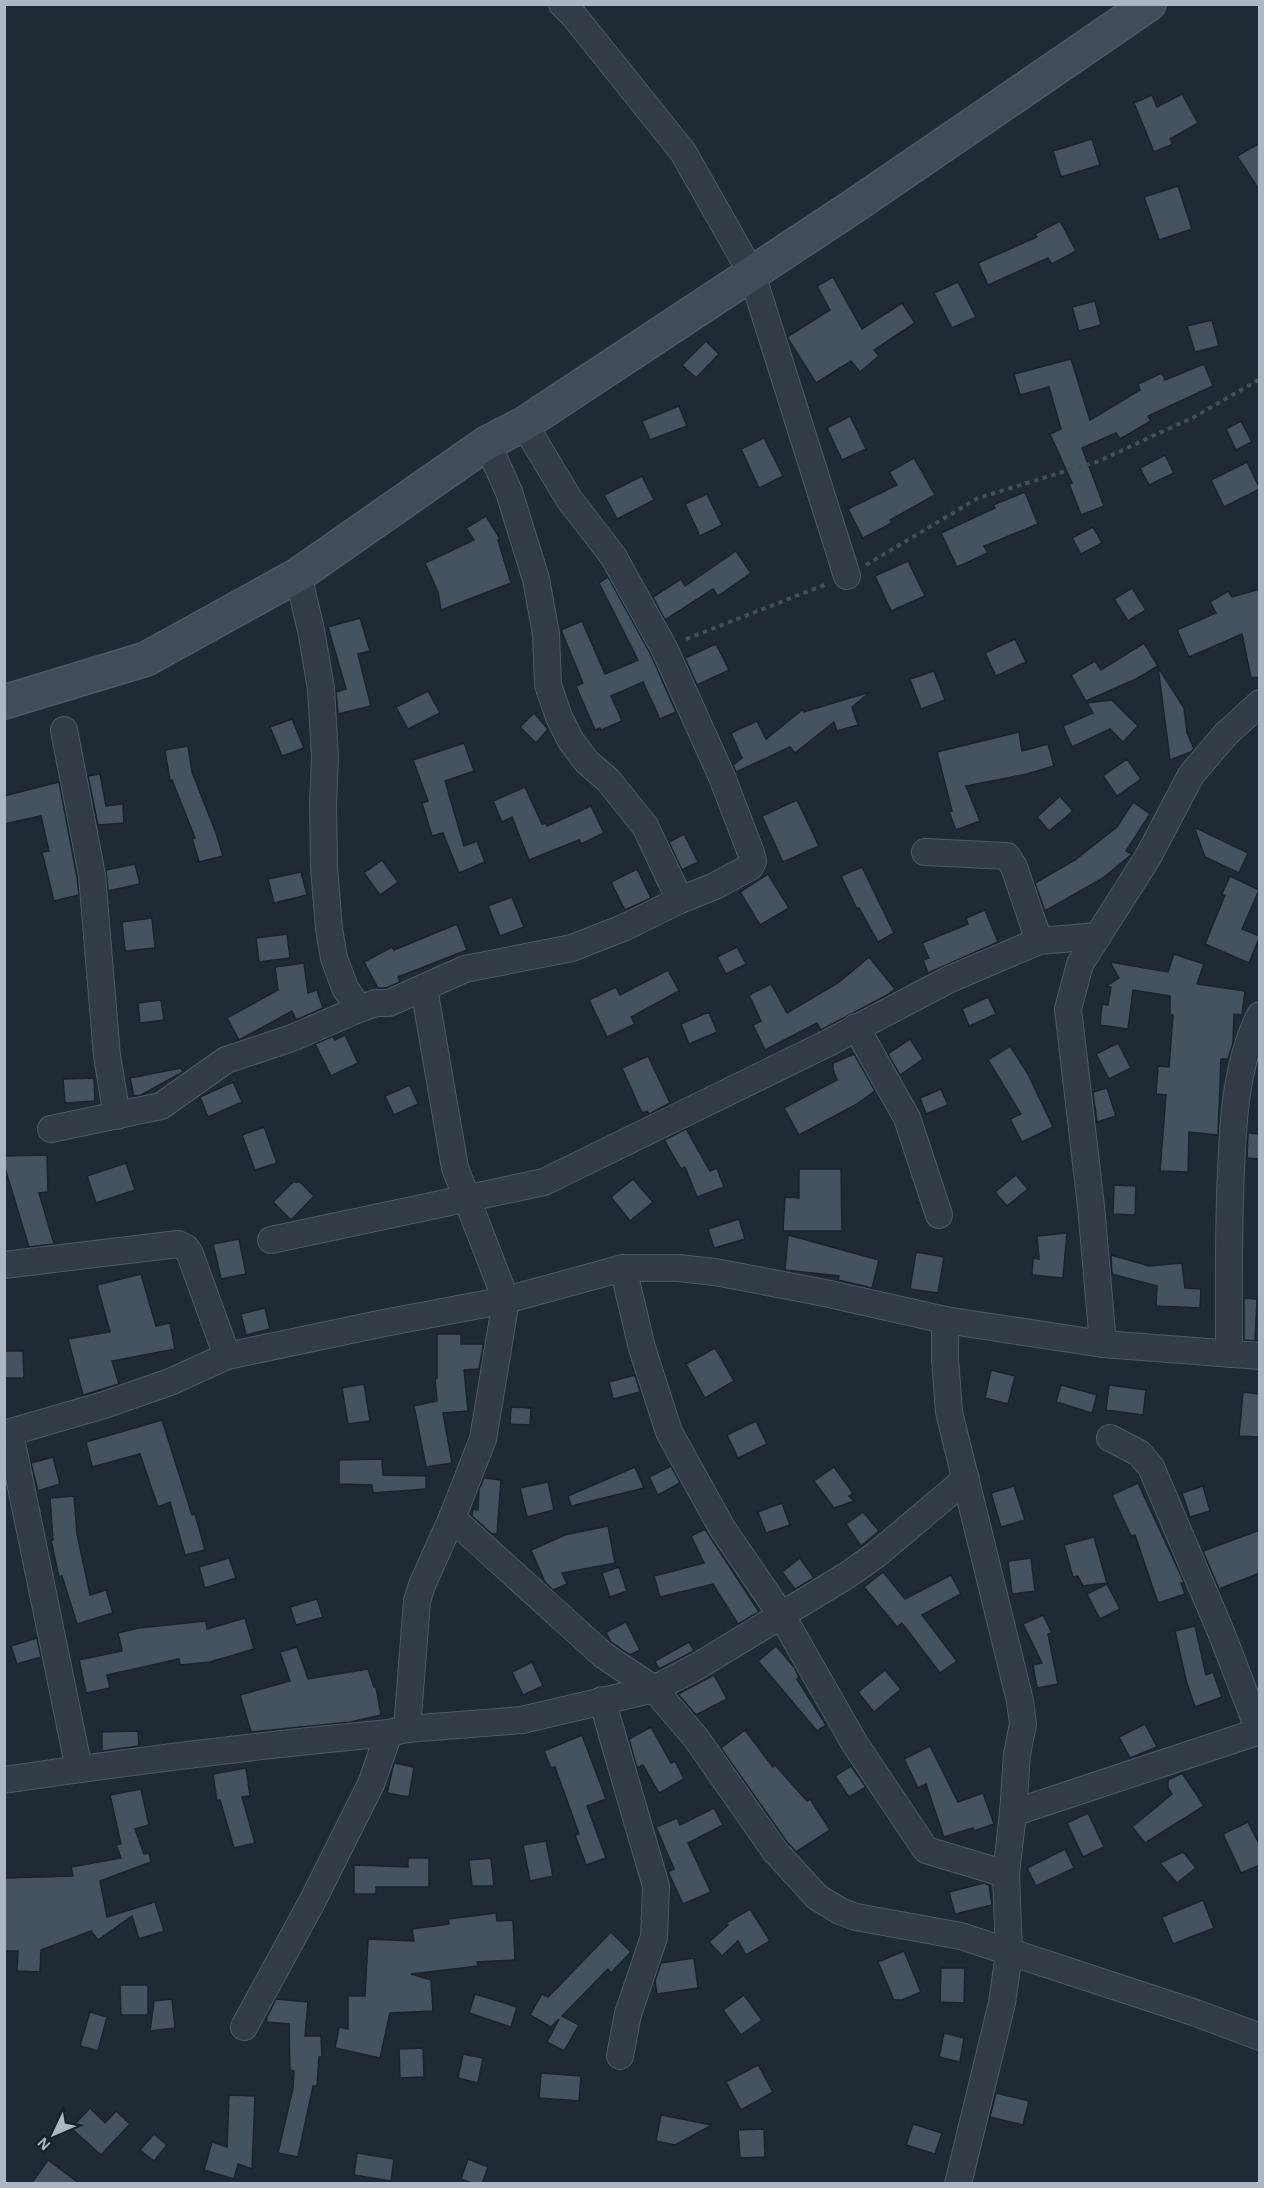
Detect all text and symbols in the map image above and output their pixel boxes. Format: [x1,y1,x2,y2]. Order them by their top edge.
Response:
north arrow [24,2104,84,2164]
text: N [34,2134,54,2153]

